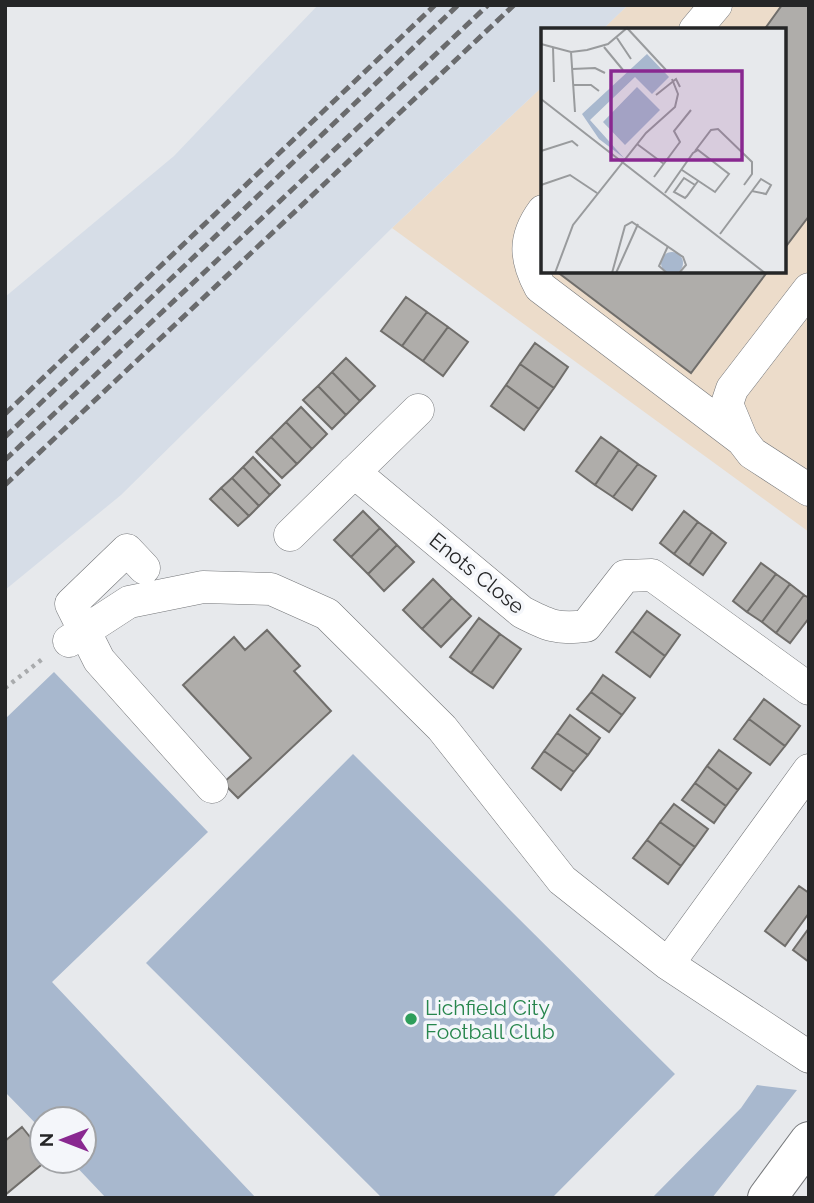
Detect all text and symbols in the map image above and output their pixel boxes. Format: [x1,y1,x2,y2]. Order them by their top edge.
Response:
inset map [541,28,786,273]
street label: Enots Close [424,527,530,619]
place label: Lichfield City Football Club [425,995,555,1044]
marker: Lichfield City Football Club [403,1011,419,1027]
north arrow [28,1105,98,1175]
text: N [35,1133,57,1147]

